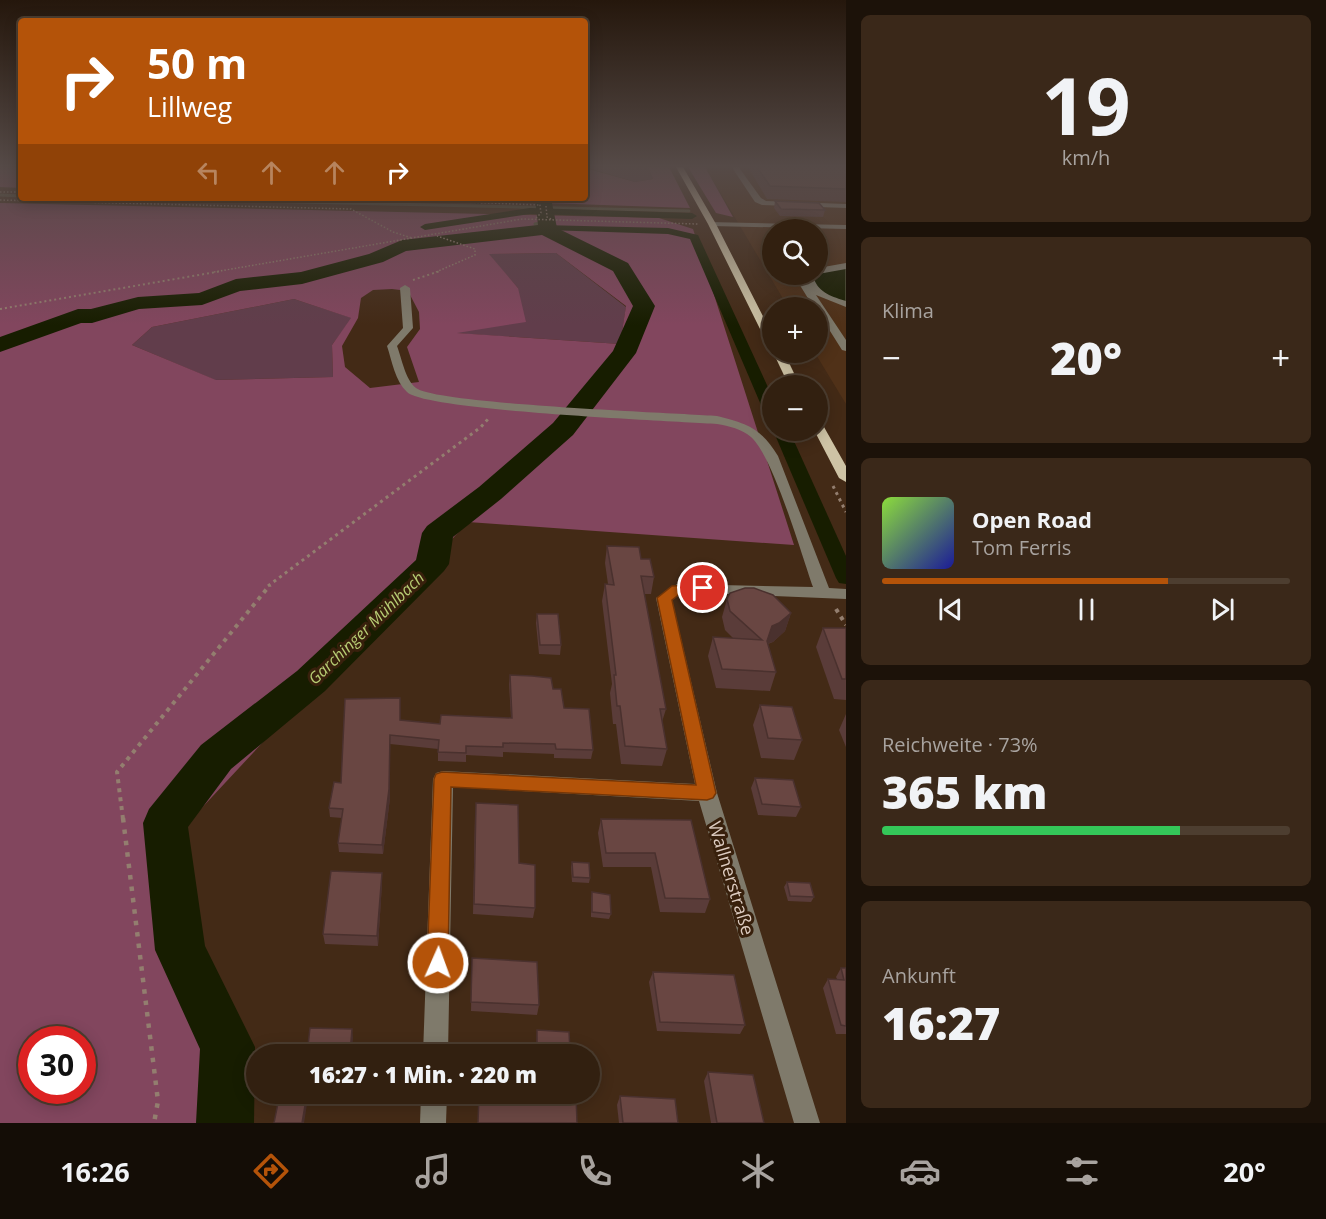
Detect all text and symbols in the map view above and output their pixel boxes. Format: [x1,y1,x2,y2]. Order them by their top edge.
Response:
text: 50 m [147,34,247,91]
icon: right [48,42,126,120]
text: 19 [1041,52,1131,158]
text: Lillweg [147,88,232,125]
text: km/h [1062,144,1110,171]
icon: left [192,156,225,189]
icon: ahead [255,156,288,189]
icon: ahead [318,156,351,189]
icon: right [381,156,414,189]
map controls [762,219,828,441]
button: search [762,219,828,285]
button: + [762,297,828,363]
text: Klima [882,297,934,324]
text: 20° [1050,327,1122,388]
text: − [882,335,901,380]
text: + [1271,335,1290,380]
button: − [762,375,828,441]
text: Open Road [972,504,1092,534]
text: Tom Ferris [972,534,1071,561]
pin [677,562,728,613]
water label: Garchinger Mühlbach [303,567,429,689]
icon: arrive [686,571,719,604]
icon: previous [934,593,967,626]
icon: pause [1070,593,1103,626]
icon: next [1206,593,1239,626]
text: Reichweite · 73% [882,731,1038,758]
text: 365 km [882,761,1047,822]
street label: Wallnerstraße [703,818,761,938]
position arrow [406,931,470,995]
text: Ankunft [882,962,956,989]
text: 16:27 [882,992,1000,1053]
speed limit sign: 30 [18,1026,96,1104]
text: 16:27 · 1 Min. · 220 m [309,1059,537,1089]
icon: directions [250,1150,292,1192]
icon: music [412,1150,454,1192]
icon: phone [574,1150,616,1192]
icon: climate [737,1150,779,1192]
icon: car [899,1150,941,1192]
icon: filters [1061,1150,1103,1192]
text: 16:26 [60,1153,130,1190]
text: 20° [1223,1153,1266,1190]

